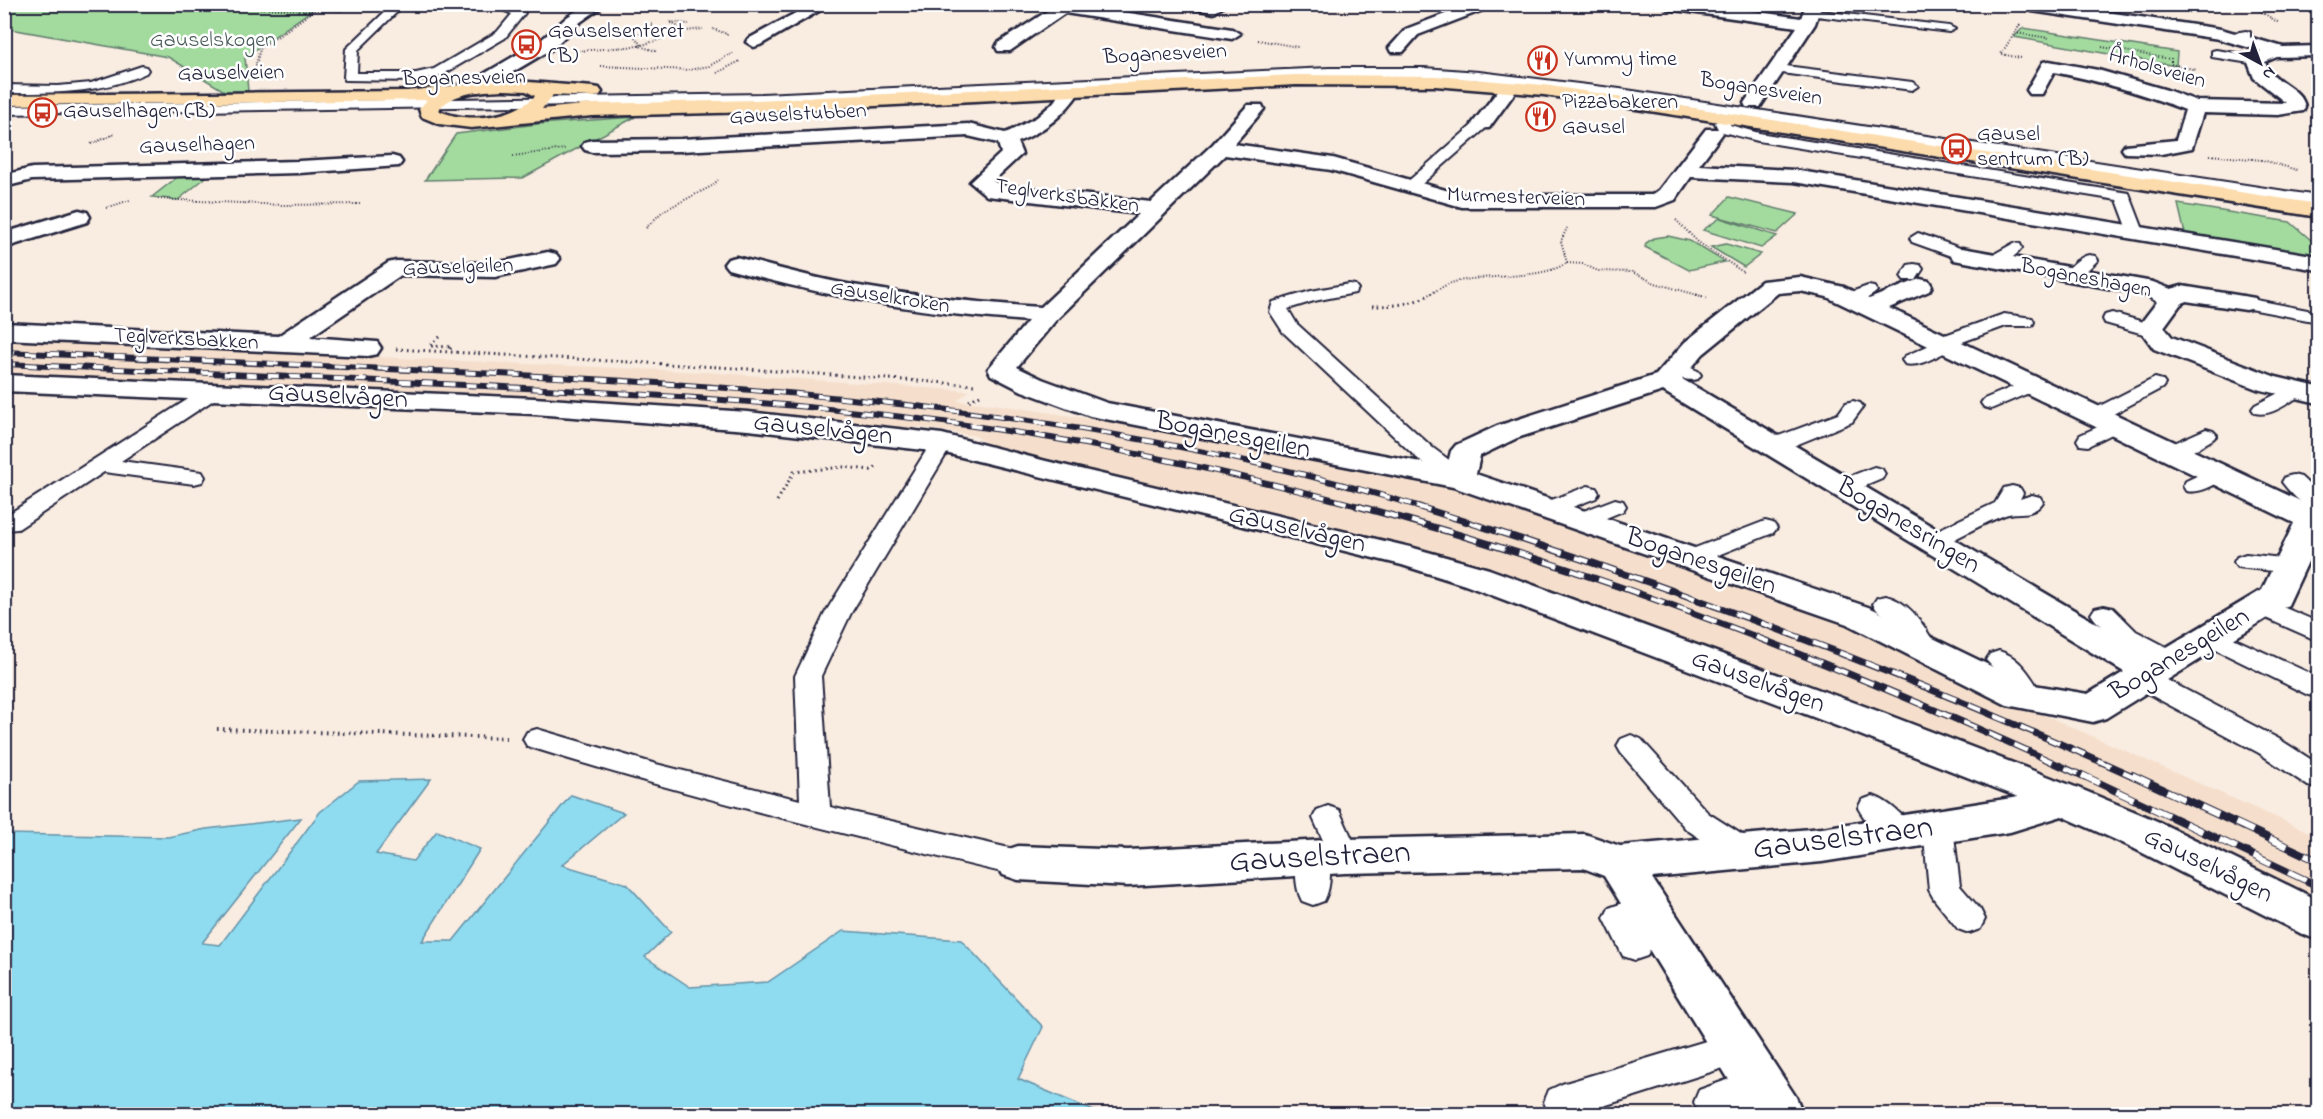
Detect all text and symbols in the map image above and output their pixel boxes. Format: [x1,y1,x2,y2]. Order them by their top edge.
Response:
place label: Gauselsenteret (B) [548,16,685,73]
park label: Gauselskogen [150,25,276,58]
bus stop icon: Gauselsenteret (B) [511,29,543,61]
north arrow [2230,33,2290,93]
street label: Boganesveien [1101,36,1228,75]
street label: Årholsveien [2104,40,2210,98]
restaurant icon: Yummy time [1527,44,1559,76]
place label: Yummy time [1564,44,1677,77]
street label: Gauselveien [177,57,285,91]
text: N [2256,60,2280,86]
street label: Boganesveien [401,62,526,97]
street label: Boganesveien [1696,64,1825,116]
place label: Pizzabakeren Gausel [1562,87,1678,144]
street label: Gauselstubben [729,95,867,135]
bus stop icon: Gauselhagen (B) [26,96,58,128]
place label: Gauselhagen (B) [63,96,215,129]
restaurant icon: Pizzabakeren Gausel [1525,100,1557,132]
place label: Gausel sentrum (B) [1977,119,2089,176]
street label: Gauselhagen [139,128,255,165]
bus stop icon: Gausel sentrum (B) [1940,132,1972,164]
street label: Teglverksbakken [993,171,1141,224]
street label: Murmesterveien [1446,180,1586,216]
street label: Gauselgeilen [402,250,514,287]
street label: Boganeshagen [2017,250,2154,308]
street label: Gauselkroken [828,273,952,323]
street label: Teglverksbakken [113,320,259,361]
street label: Gauselvågen [267,374,409,420]
street label: Boganesgeilen [1151,402,1314,470]
street label: Gauselvågen [751,403,895,457]
street label: Boganesringen [1828,467,1988,584]
street label: Gauselvågen [1224,495,1370,565]
street label: Boganesgeilen [1619,518,1782,606]
street label: Boganesgeilen [2102,598,2257,713]
street label: Gauselvågen [1686,640,1830,724]
street label: Gauselstraen [1750,804,1936,874]
street label: Gauselvågen [2137,818,2279,914]
street label: Gauselstraen [1228,829,1412,887]

